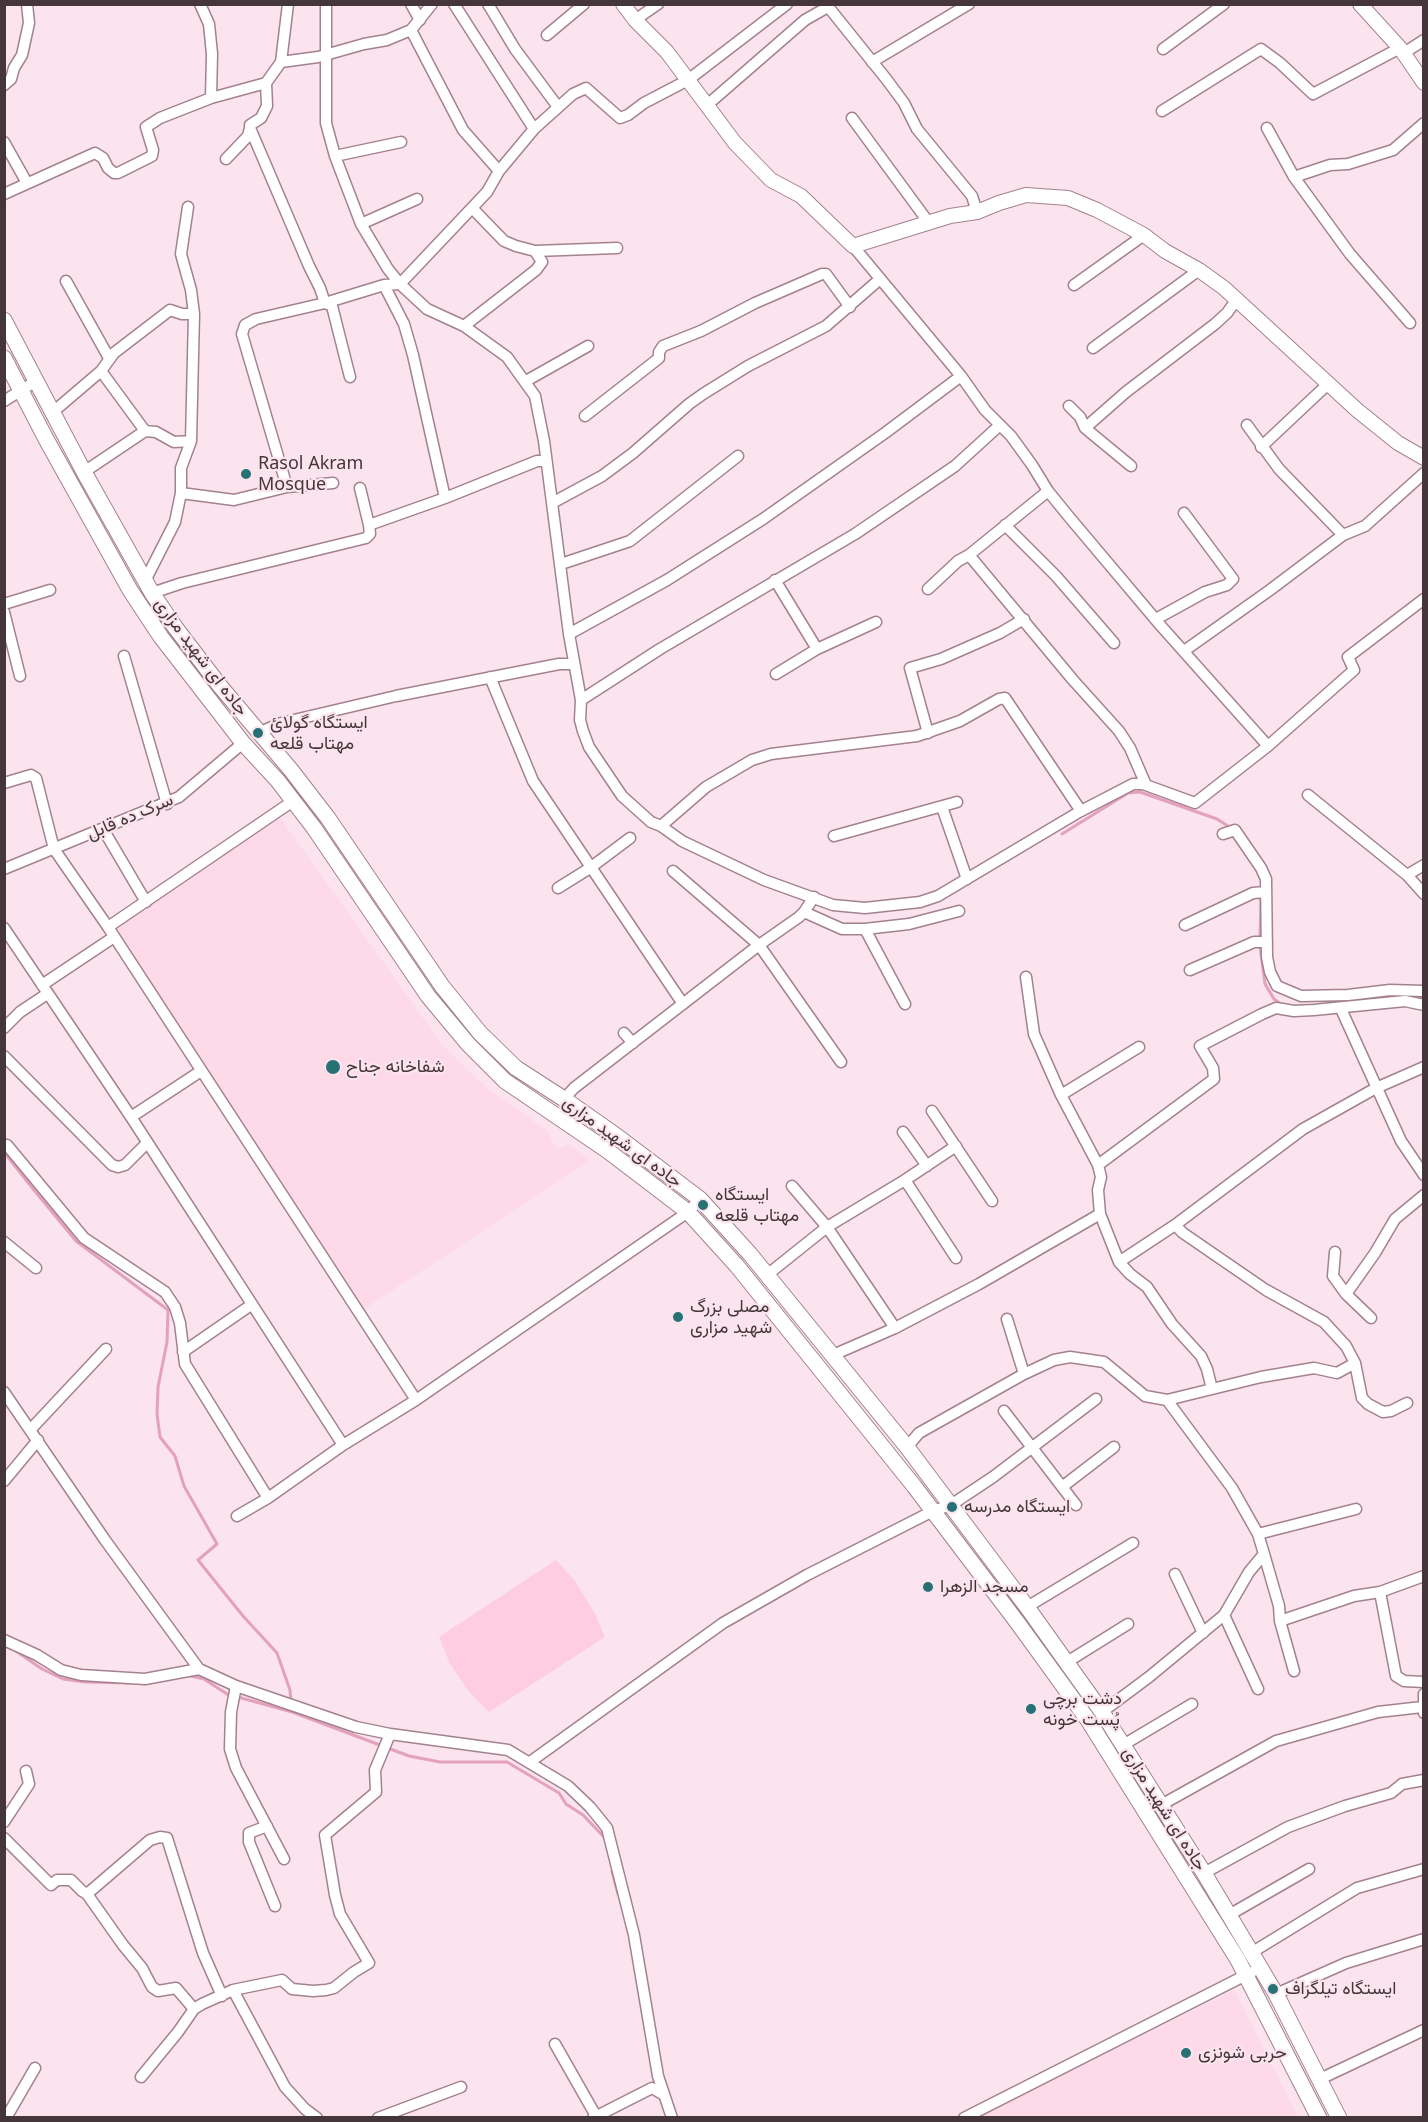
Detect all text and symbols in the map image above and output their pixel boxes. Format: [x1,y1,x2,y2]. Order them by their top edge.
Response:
place label: Rasol Akram Mosque [258,453,363,496]
marker: Rasol Akram Mosque [239,467,253,481]
street label: جاده ای شهید مزاری [150,594,252,720]
place label: ایستگاه گولائ مهتاب قلعه [270,712,368,754]
marker: ایستگاه گولائ مهتاب قلعه [251,726,265,740]
street label: سرک ده قابل [83,789,177,845]
place label: شفاخانه جناح [346,1056,445,1078]
marker: شفاخانه جناح [324,1058,342,1076]
street label: جاده ای شهید مزاری [558,1091,686,1193]
place label: ایستگاه مهتاب قلعه [715,1184,799,1226]
marker: ایستگاه مهتاب قلعه [696,1198,710,1212]
place label: مصلی بزرگ شهید مزاری [690,1296,772,1338]
marker: مصلی بزرگ شهید مزاری [671,1310,685,1324]
place label: ایستگاه مدرسه [964,1496,1070,1518]
marker: ایستگاه مدرسه [945,1500,959,1514]
place label: مسجد الزهرا [940,1576,1029,1598]
marker: مسجد الزهرا [921,1580,935,1594]
place label: دشت برچی پُست خونه [1043,1688,1122,1730]
marker: دشت برچی پُست خونه [1024,1702,1038,1716]
street label: جاده ای شهید مزاری [1117,1743,1211,1875]
place label: ایستگاه تیلگراف [1285,1978,1396,2000]
marker: ایستگاه تیلگراف [1266,1982,1280,1996]
place label: حربی شونزی [1198,2042,1287,2064]
marker: حربی شونزی [1179,2046,1193,2060]

